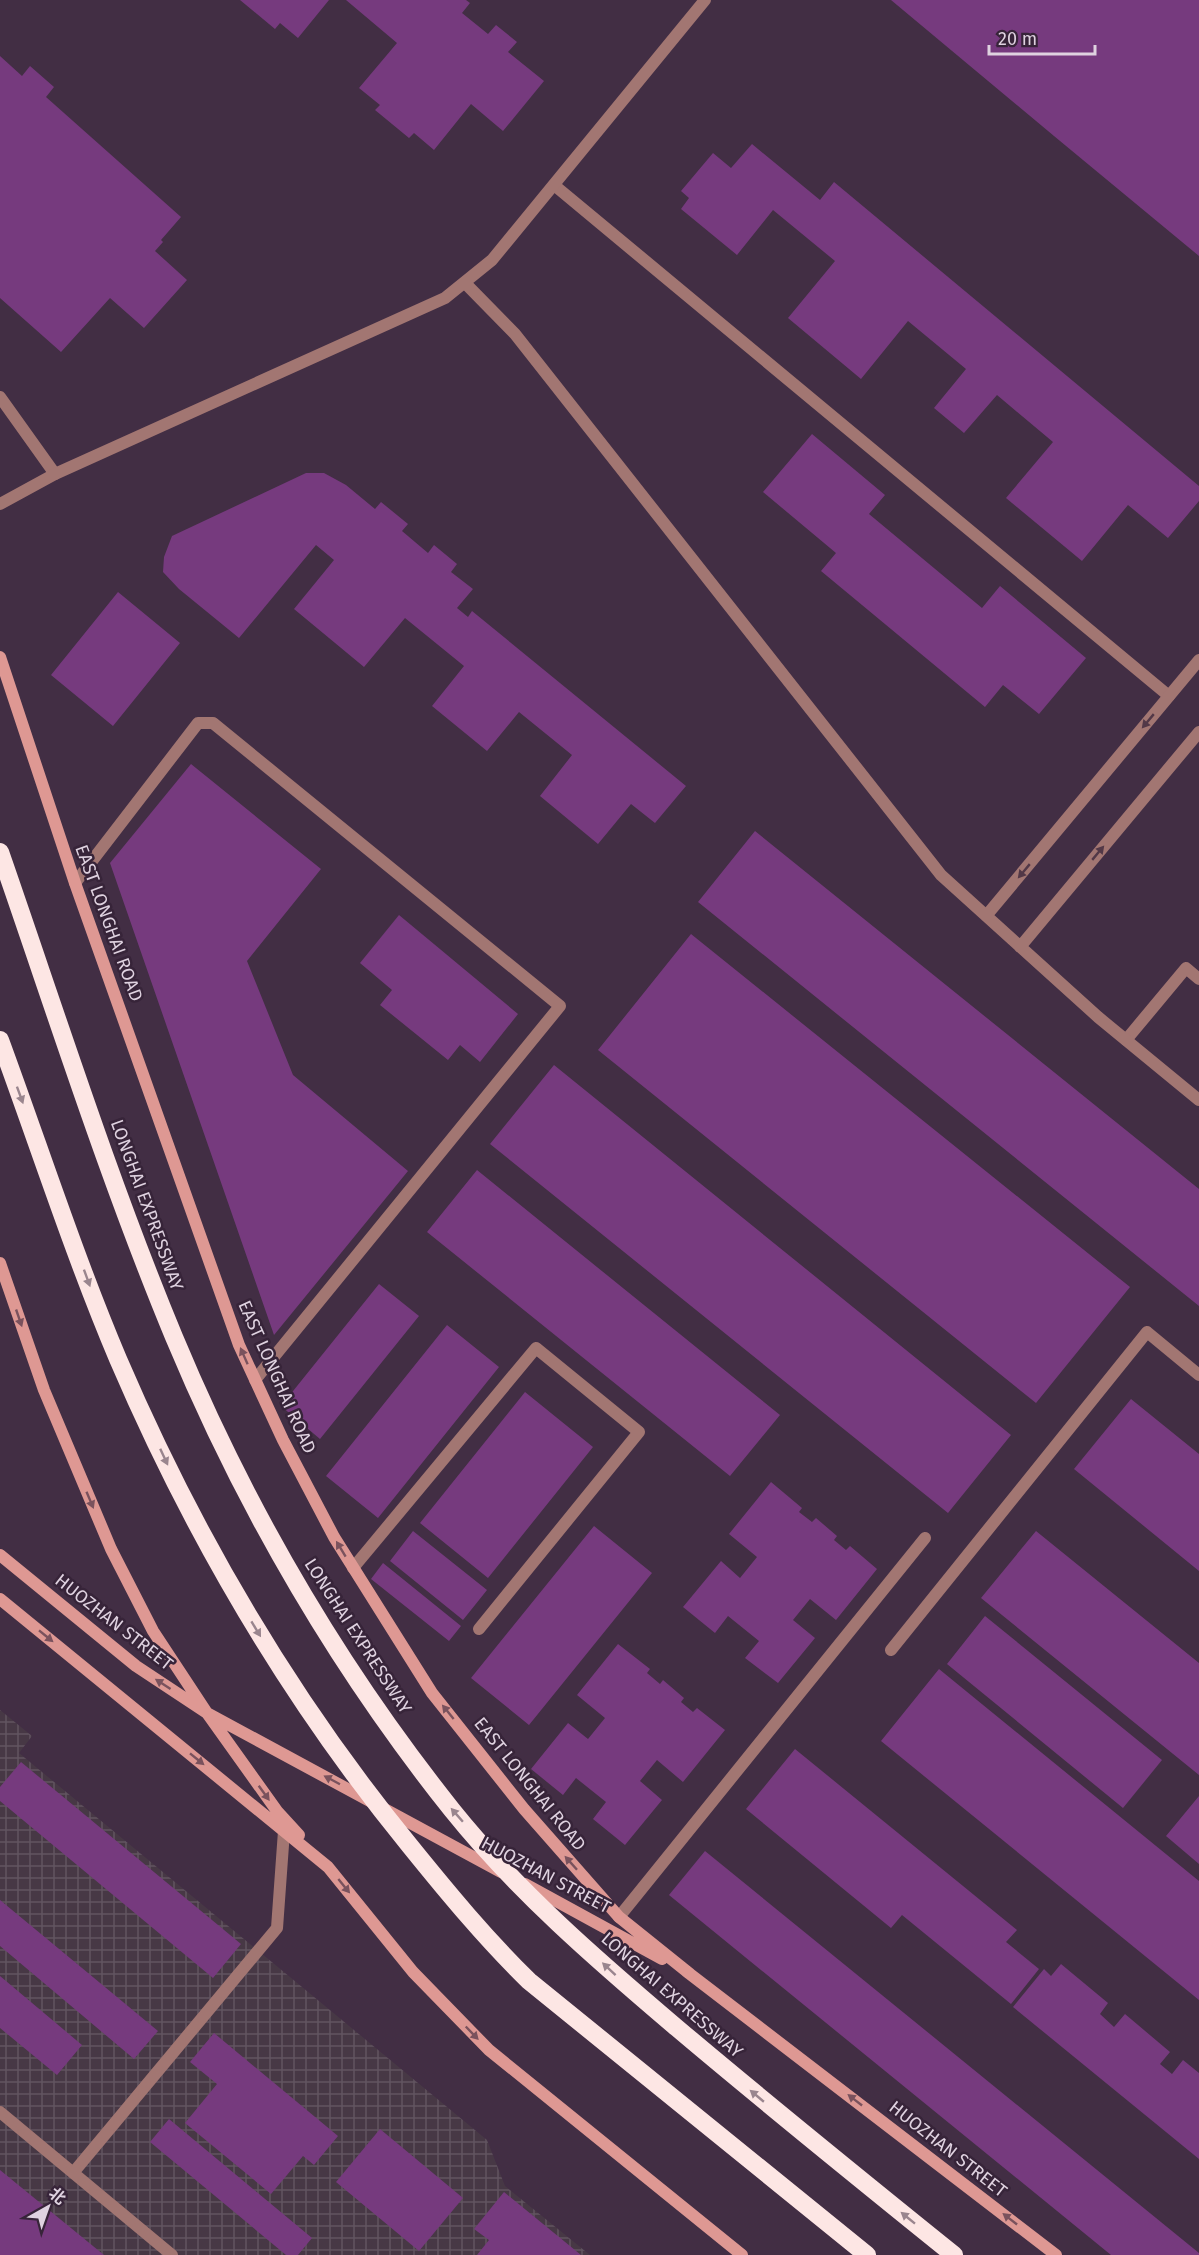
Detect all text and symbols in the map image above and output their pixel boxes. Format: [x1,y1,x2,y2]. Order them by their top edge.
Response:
scale bar [989,18,1096,56]
text: 20 m [998,28,1037,50]
one-way arrow [1142,713,1155,729]
street label: EAST LONGHAI ROAD [70,842,148,1004]
one-way arrow [1091,846,1104,861]
one-way arrow [1017,863,1030,879]
one-way arrow [16,1086,25,1104]
street label: LONGHAI EXPRESSWAY [106,1116,188,1294]
one-way arrow [82,1270,92,1288]
street label: EAST LONGHAI ROAD [233,1297,321,1457]
one-way arrow [15,1310,25,1328]
one-way arrow [239,1347,249,1365]
one-way arrow [160,1449,169,1466]
one-way arrow [86,1491,95,1509]
one-way arrow [336,1541,347,1557]
street label: LONGHAI EXPRESSWAY [300,1554,416,1718]
street label: HUOZHAN STREET [51,1569,178,1675]
one-way arrow [251,1621,261,1638]
one-way arrow [38,1629,53,1642]
one-way arrow [155,1679,171,1690]
one-way arrow [442,1705,455,1720]
street label: EAST LONGHAI ROAD [469,1713,591,1855]
one-way arrow [189,1752,204,1765]
one-way arrow [323,1775,340,1785]
one-way arrow [258,1785,270,1800]
one-way arrow [451,1808,464,1823]
street label: HUOZHAN STREET [478,1832,615,1919]
one-way arrow [565,1856,578,1871]
one-way arrow [337,1878,350,1894]
street label: LONGHAI EXPRESSWAY [597,1927,747,2063]
one-way arrow [601,1962,616,1976]
one-way arrow [465,2025,479,2039]
one-way arrow [750,2090,765,2103]
one-way arrow [848,2095,863,2107]
street label: HUOZHAN STREET [885,2096,1012,2202]
north arrow [18,2177,78,2237]
text: 北 [45,2183,70,2208]
one-way arrow [901,2213,916,2225]
one-way arrow [1002,2214,1017,2226]

